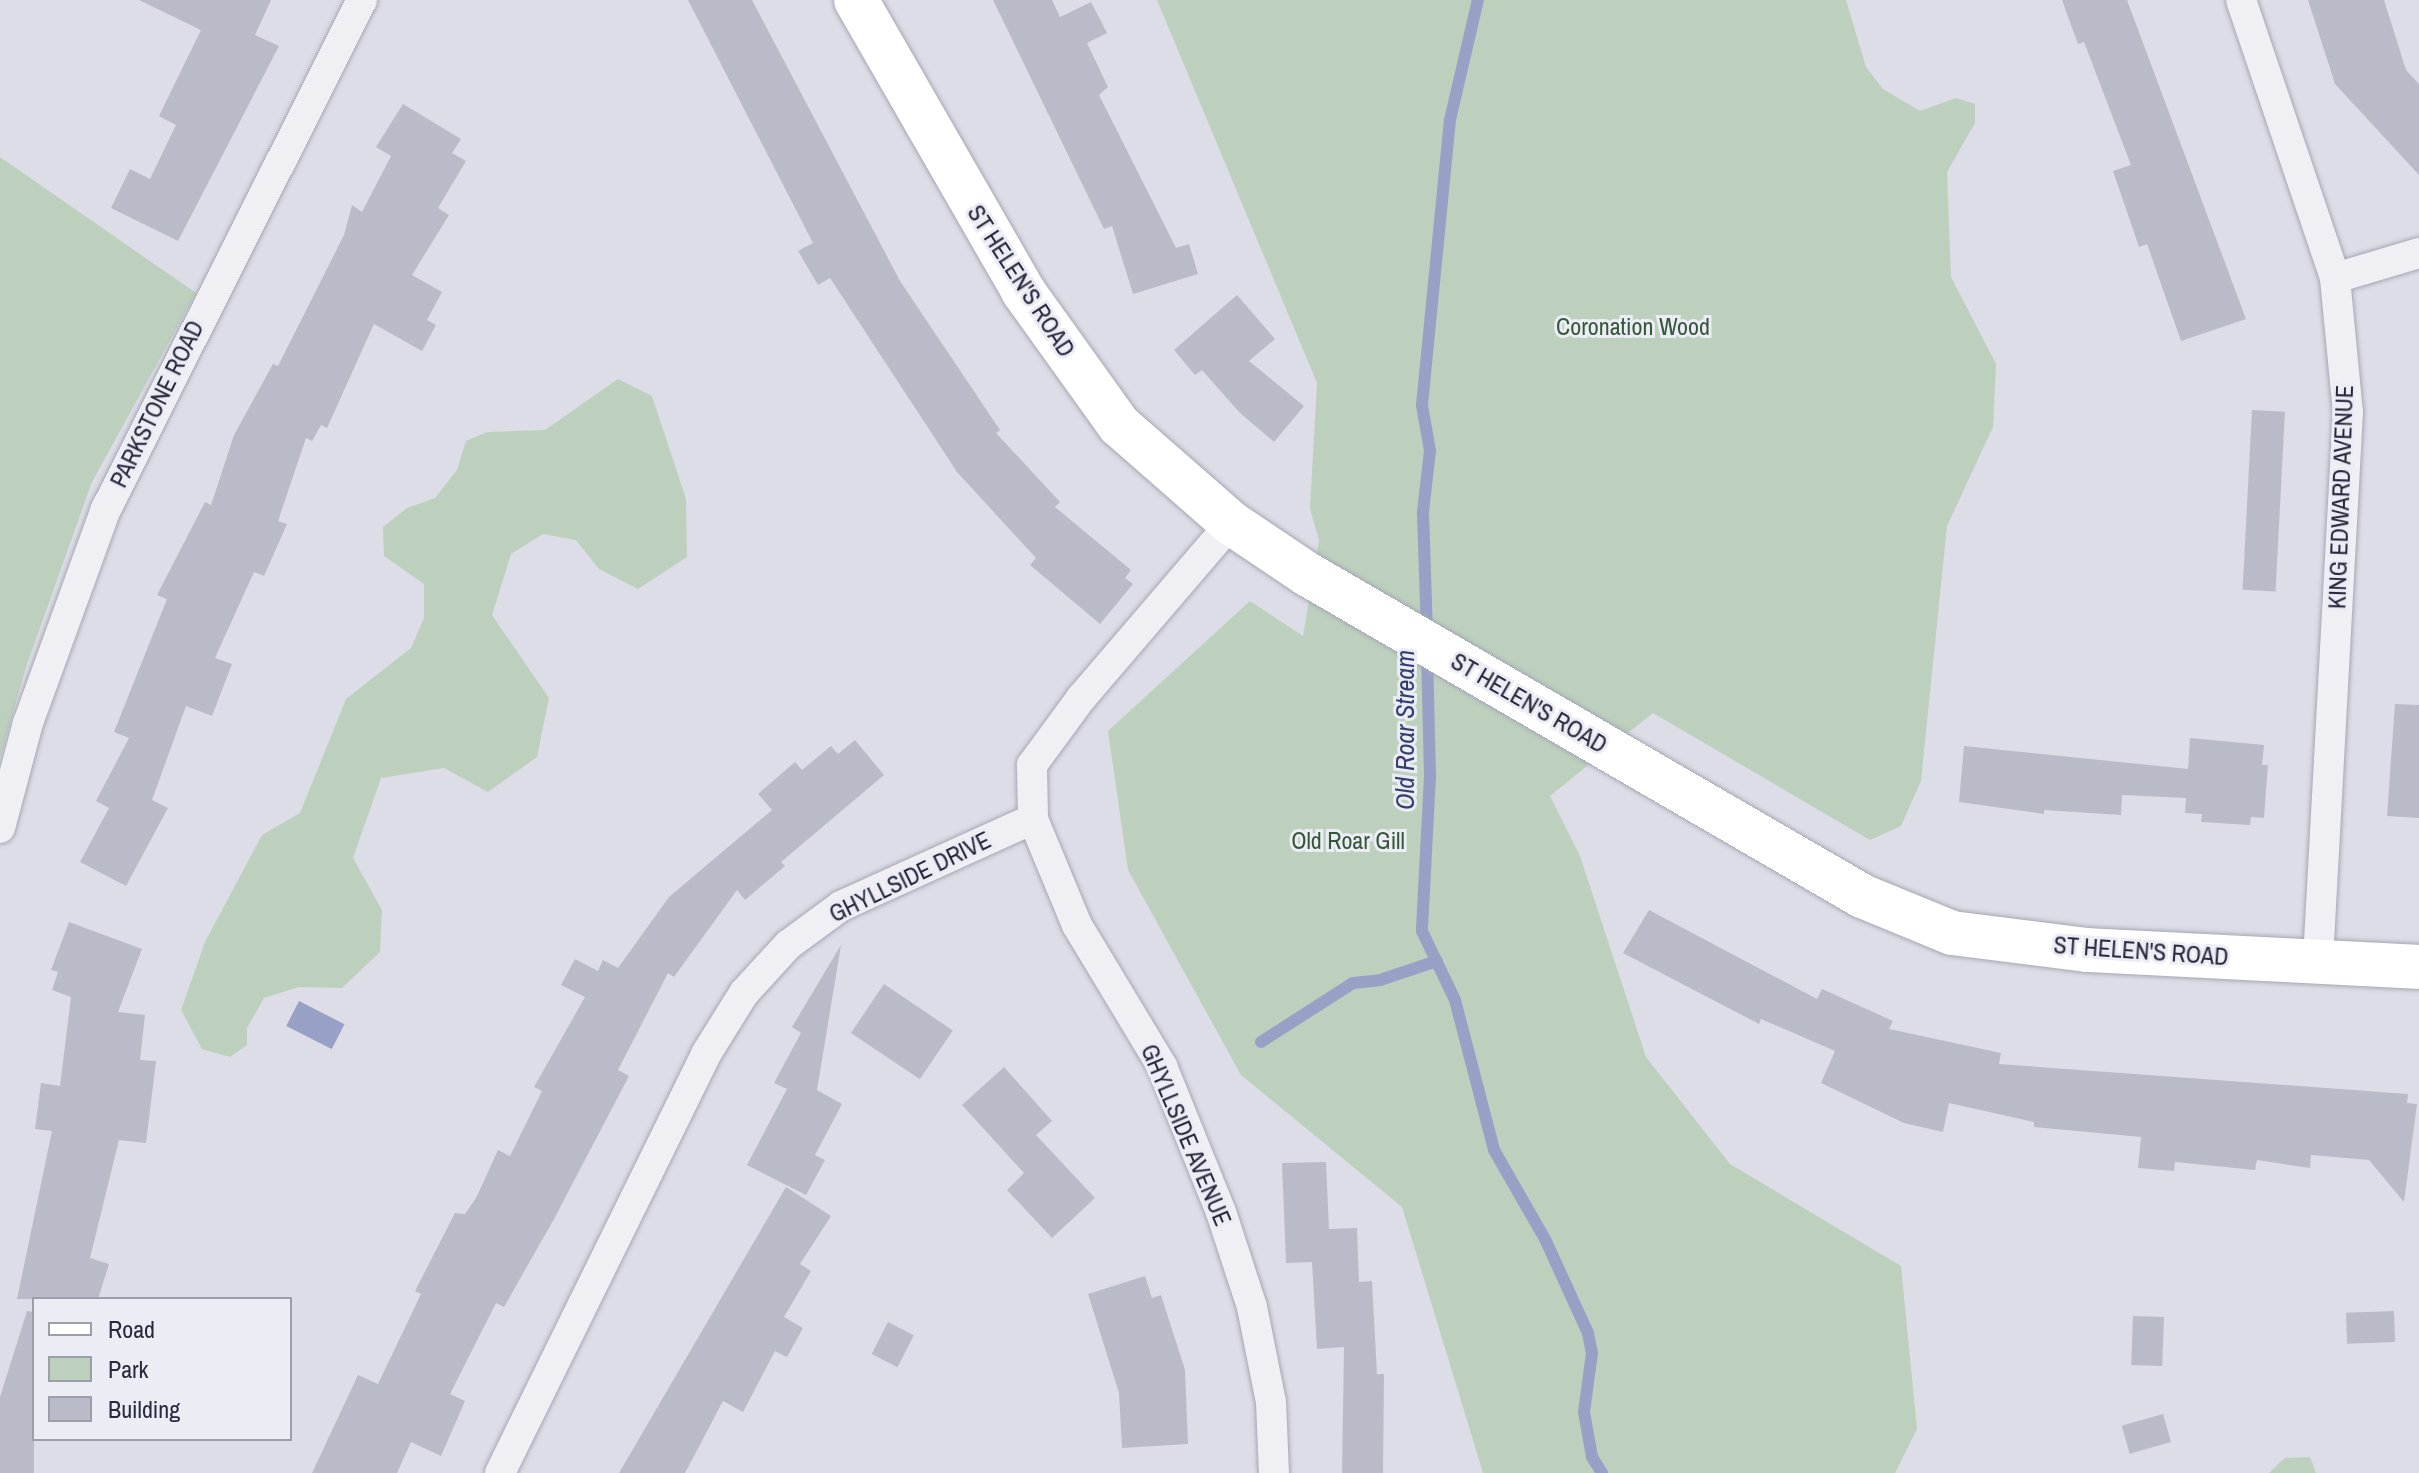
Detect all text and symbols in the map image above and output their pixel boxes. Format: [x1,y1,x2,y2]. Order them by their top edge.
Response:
street label: ST HELEN'S ROAD [961,200,1081,362]
park label: Coronation Wood [1556,313,1710,341]
street label: PARKSTONE ROAD [104,316,210,492]
street label: KING EDWARD AVENUE [2323,384,2359,610]
street label: ST HELEN'S ROAD [1446,647,1612,759]
water label: Old Roar Stream [1389,650,1421,810]
street label: GHYLLSIDE DRIVE [825,825,995,929]
park label: Old Roar Gill [1291,827,1405,855]
street label: ST HELEN'S ROAD [2052,931,2230,971]
street label: GHYLLSIDE AVENUE [1135,1039,1237,1231]
legend [32,1297,292,1441]
text: Road [108,1313,155,1345]
text: Park [108,1353,148,1385]
text: Building [108,1393,180,1425]

